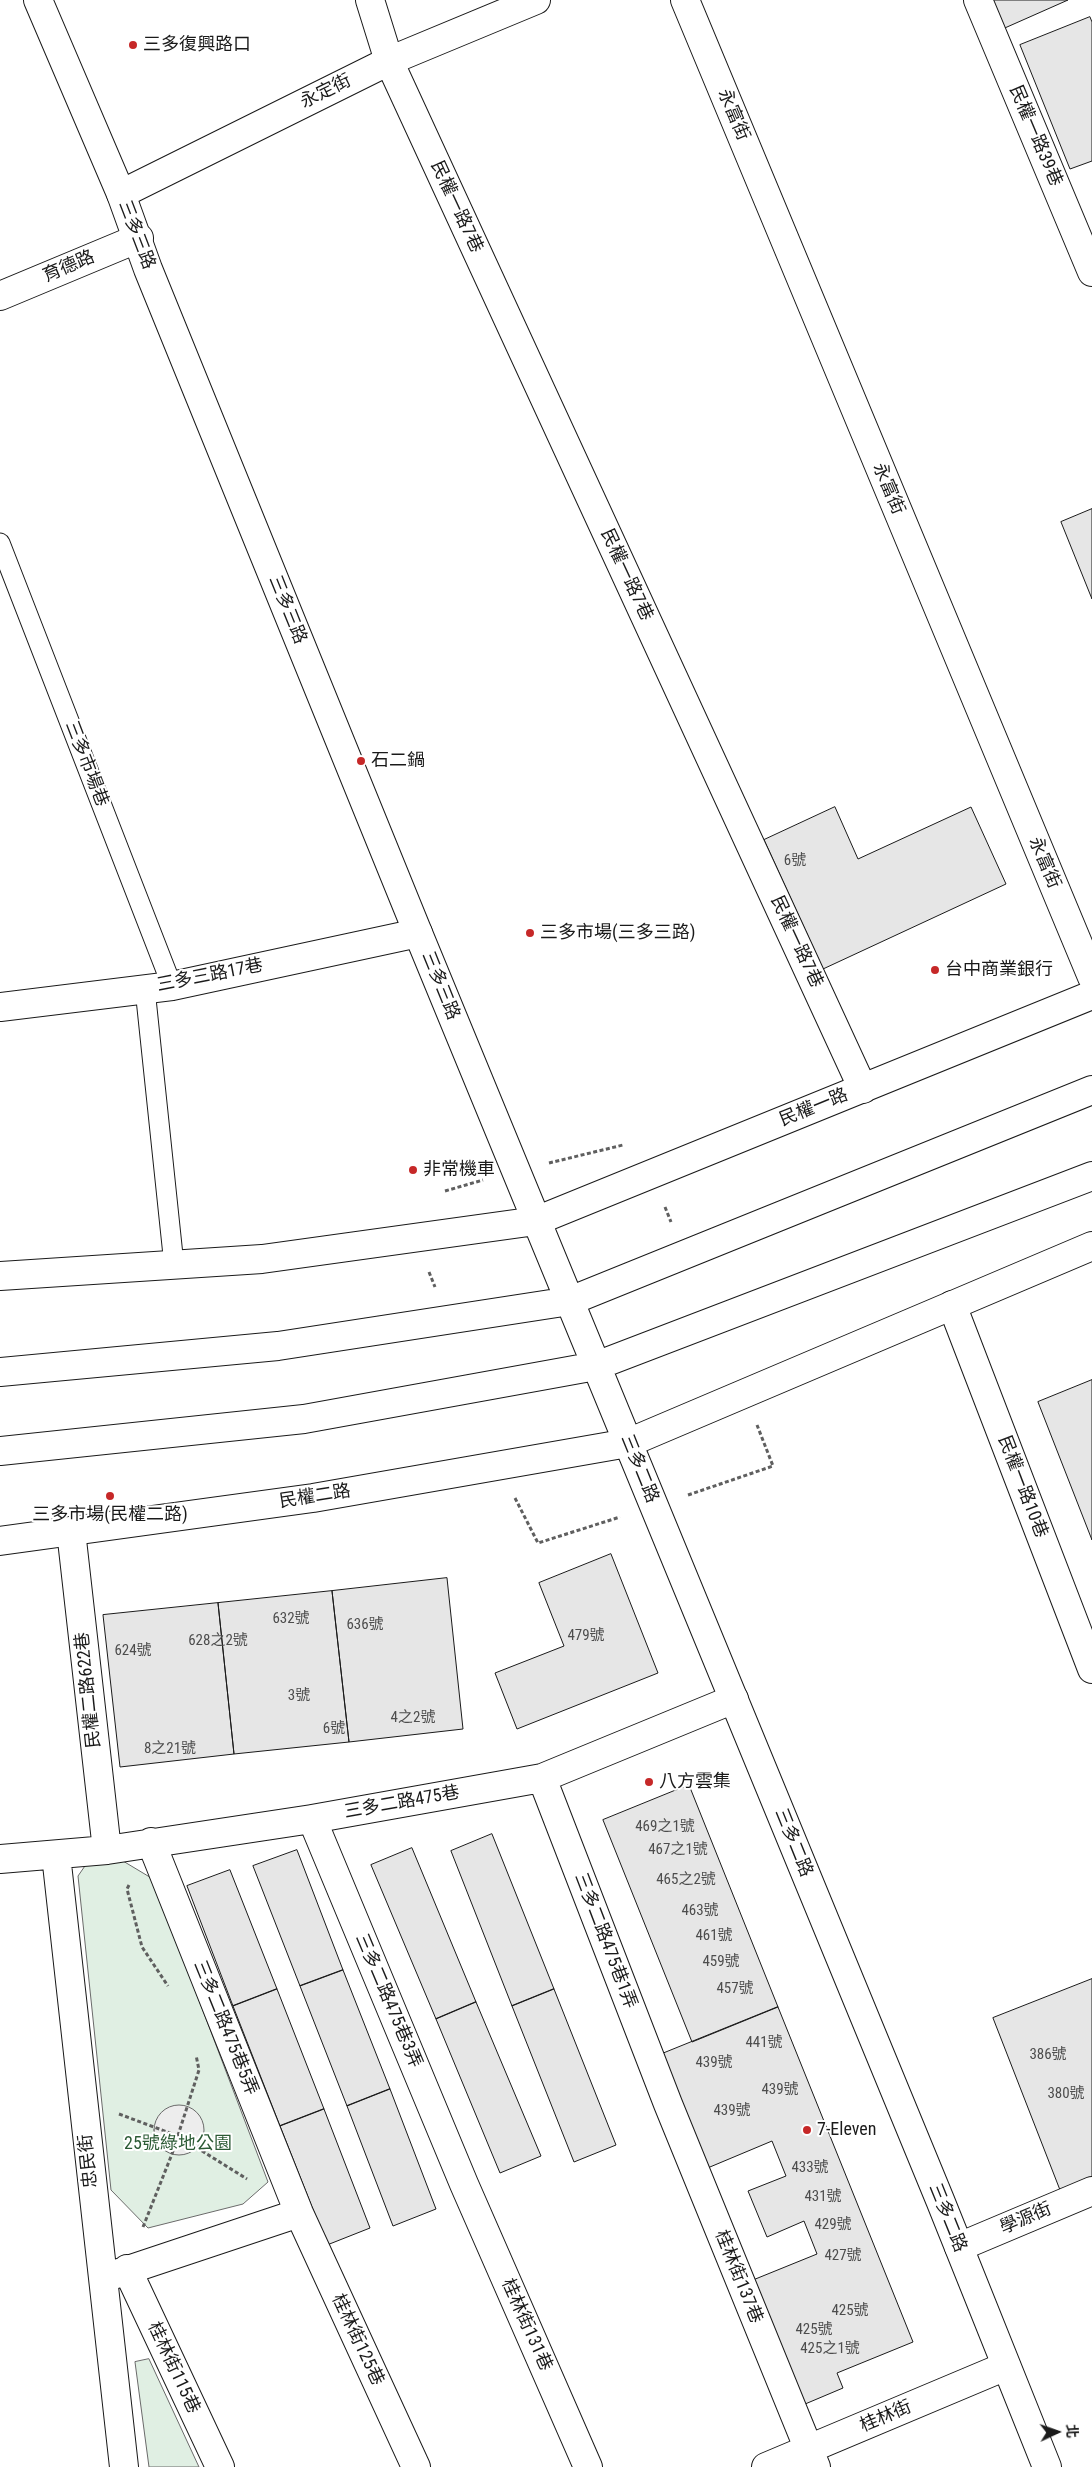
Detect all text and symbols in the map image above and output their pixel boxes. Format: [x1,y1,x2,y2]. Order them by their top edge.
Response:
place label: 三多復興路口 [143,34,251,56]
marker: 三多復興路口 [127,39,139,51]
street label: 永定街 [297,70,355,114]
street label: 民權一路39巷 [1004,82,1066,190]
street label: 永富街 [713,86,753,144]
street label: 民權一路7巷 [425,158,487,256]
street label: 三多三路 [113,198,159,272]
street label: 育德路 [40,247,98,287]
street label: 永富街 [868,460,908,518]
street label: 民權一路7巷 [595,526,657,624]
street label: 三多三路 [264,573,310,647]
street label: 三多市場巷 [60,718,112,810]
place label: 石二鍋 [371,750,425,772]
marker: 石二鍋 [355,755,367,767]
street label: 永富街 [1024,834,1064,892]
house number: 6號 [784,852,806,870]
street label: 民權一路7巷 [765,893,827,991]
place label: 三多市場(三多三路) [540,922,695,944]
marker: 三多市場(三多三路) [524,927,536,939]
street label: 三多三路 [417,949,463,1023]
street label: 三多三路17巷 [155,955,265,997]
place label: 台中商業銀行 [945,959,1053,981]
marker: 台中商業銀行 [929,964,941,976]
street label: 民權一路 [777,1085,851,1131]
place label: 非常機車 [423,1159,495,1181]
marker: 非常機車 [407,1164,419,1176]
street label: 三多二路 [616,1432,662,1506]
street label: 民權一路10巷 [993,1433,1051,1541]
street label: 民權二路 [278,1481,352,1513]
marker: 三多市場(民權二路) [104,1490,116,1502]
place label: 三多市場(民權二路) [32,1504,188,1526]
house number: 632號 [272,1610,310,1628]
house number: 636號 [346,1616,384,1634]
house number: 479號 [567,1627,605,1645]
street label: 民權二路622巷 [72,1631,106,1749]
house number: 628之2號 [188,1632,248,1650]
house number: 624號 [114,1642,152,1660]
house number: 3號 [288,1687,310,1705]
house number: 4之2號 [391,1709,435,1727]
house number: 6號 [323,1720,345,1738]
house number: 8之21號 [144,1740,196,1758]
place label: 八方雲集 [659,1771,731,1793]
marker: 八方雲集 [643,1776,655,1788]
street label: 三多二路475巷 [343,1782,461,1824]
street label: 三多二路 [770,1806,816,1880]
house number: 469之1號 [635,1818,695,1836]
house number: 467之1號 [648,1841,708,1859]
street label: 三多二路475巷1弄 [569,1870,641,2012]
house number: 465之2號 [656,1871,716,1889]
house number: 463號 [681,1902,719,1920]
house number: 461號 [695,1927,733,1945]
street label: 三多二路475巷3弄 [350,1931,426,2071]
house number: 459號 [702,1953,740,1971]
street label: 三多二路475巷5弄 [188,1957,262,2099]
house number: 457號 [716,1980,754,1998]
house number: 441號 [745,2034,783,2052]
house number: 386號 [1029,2046,1067,2064]
house number: 439號 [695,2054,733,2072]
house number: 439號 [761,2081,799,2099]
house number: 380號 [1047,2085,1085,2103]
house number: 439號 [713,2102,751,2120]
place label: 7-Eleven [817,2119,876,2141]
marker: 7-Eleven [801,2124,813,2136]
street label: 忠民街 [75,2133,103,2189]
park label: 25號綠地公園 [124,2133,232,2155]
house number: 433號 [791,2159,829,2177]
street label: 三多二路 [924,2181,970,2255]
house number: 431號 [804,2188,842,2206]
street label: 學源街 [997,2199,1055,2239]
house number: 429號 [814,2216,852,2234]
street label: 桂林街137巷 [710,2227,766,2327]
house number: 427號 [824,2247,862,2265]
street label: 桂林街131巷 [496,2276,556,2374]
street label: 桂林街125巷 [326,2291,388,2389]
house number: 425號 [831,2302,869,2320]
street label: 桂林街115巷 [142,2319,204,2417]
house number: 425號 [795,2321,833,2339]
house number: 425之1號 [800,2340,860,2358]
street label: 桂林街 [857,2397,915,2437]
north arrow [1032,2407,1082,2457]
text: 北 [1064,2424,1080,2439]

